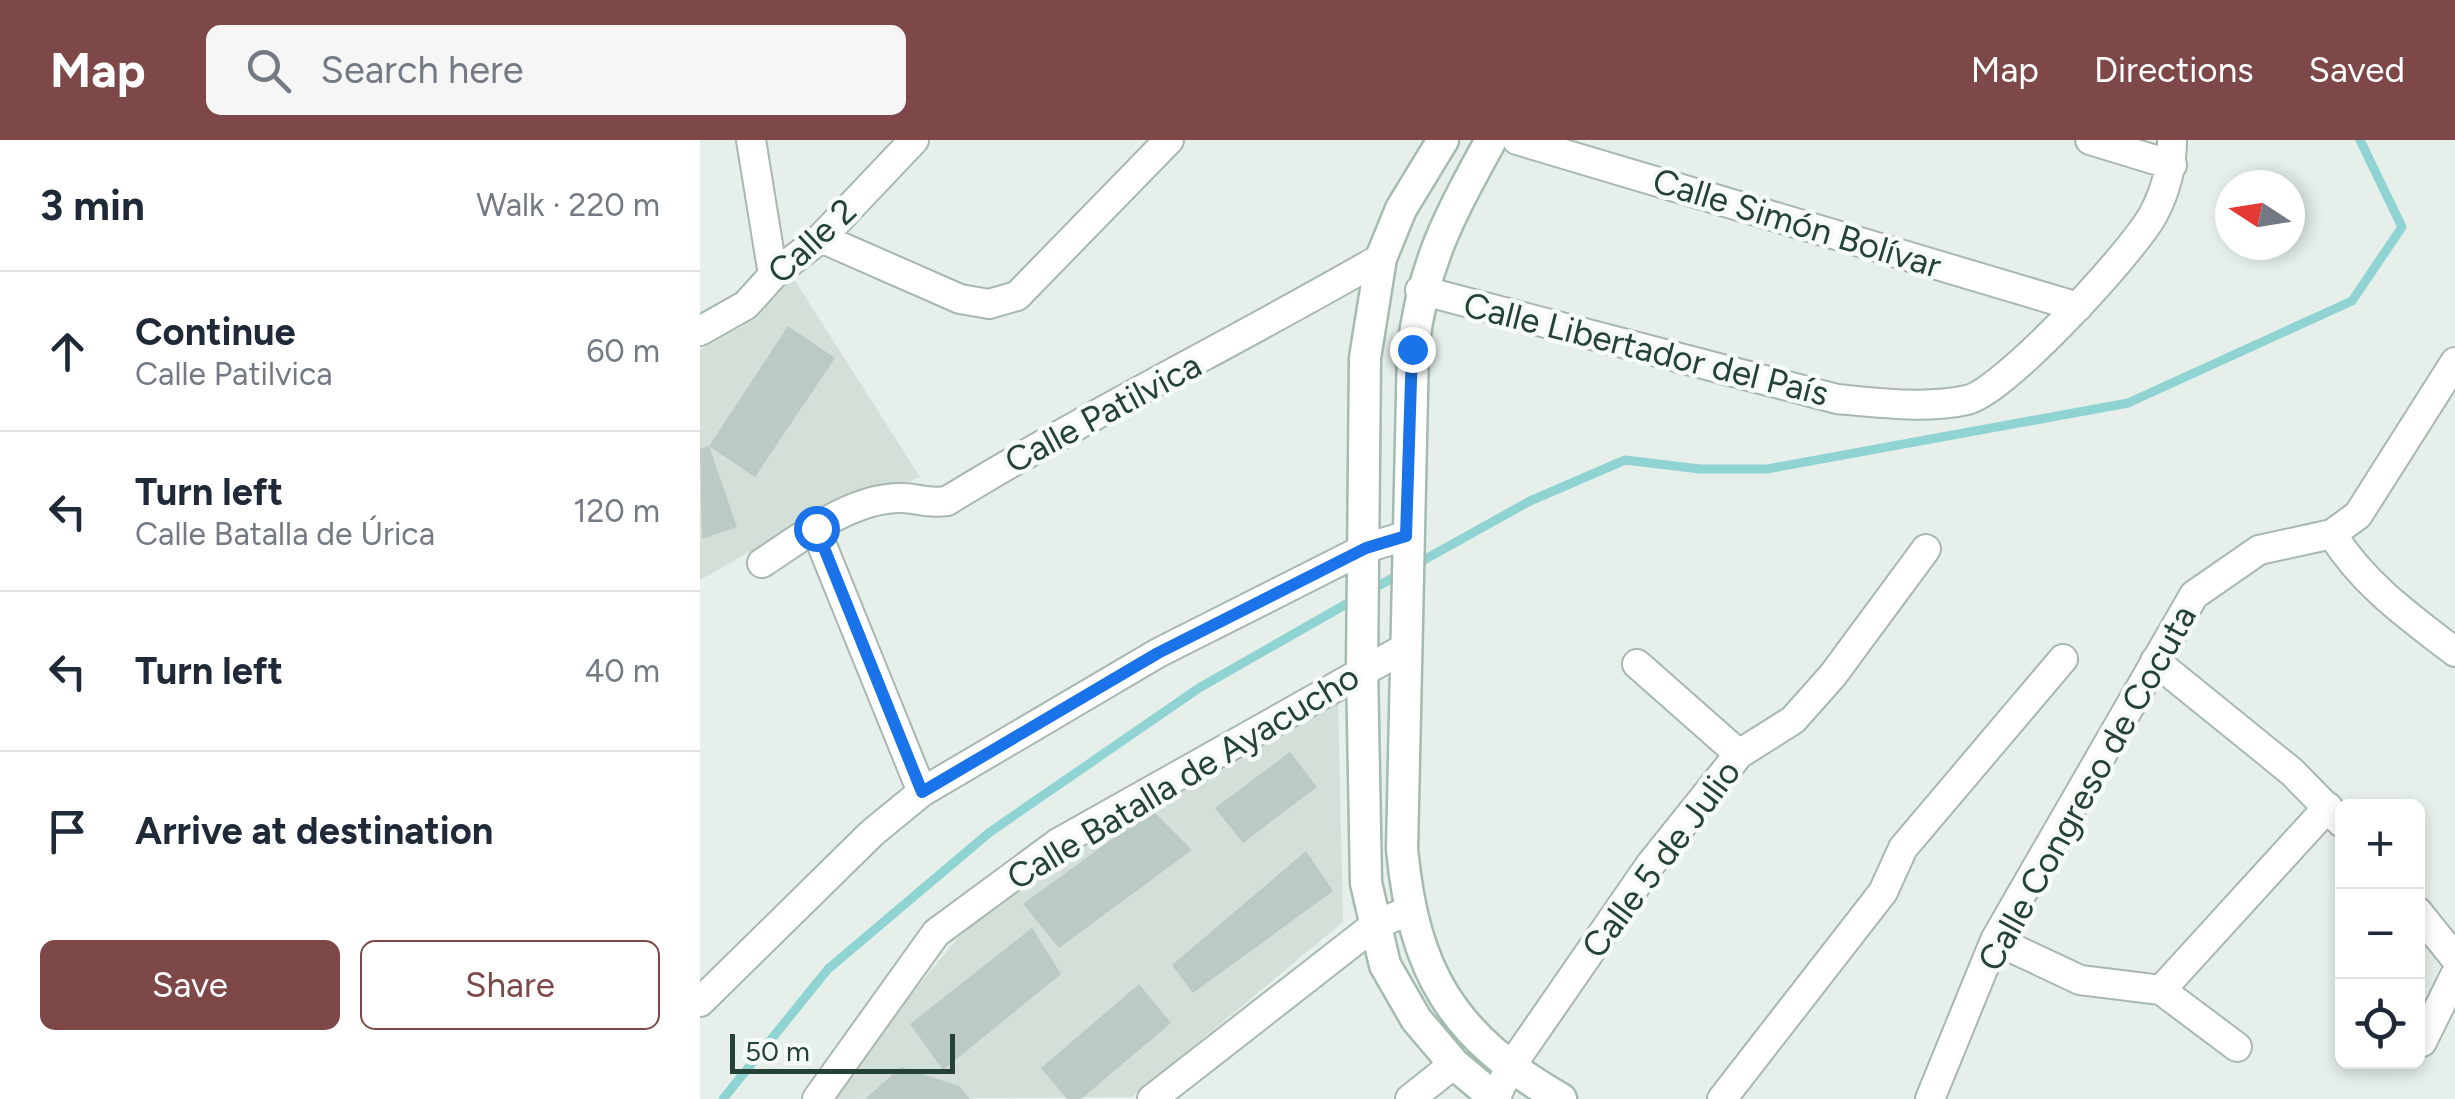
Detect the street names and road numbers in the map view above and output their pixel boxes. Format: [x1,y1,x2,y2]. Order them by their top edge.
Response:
street label: Calle Simón Bolívar [1648,159,1946,287]
street label: Calle 2 [759,190,865,292]
street label: Calle Libertador del País [1459,283,1833,415]
street label: Calle Patilvica [998,344,1208,482]
street label: Calle Congreso de Cocuta [1969,598,2205,978]
street label: Calle Batalla de Ayacucho [999,655,1367,899]
street label: Calle 5 de Julio [1573,752,1749,966]

